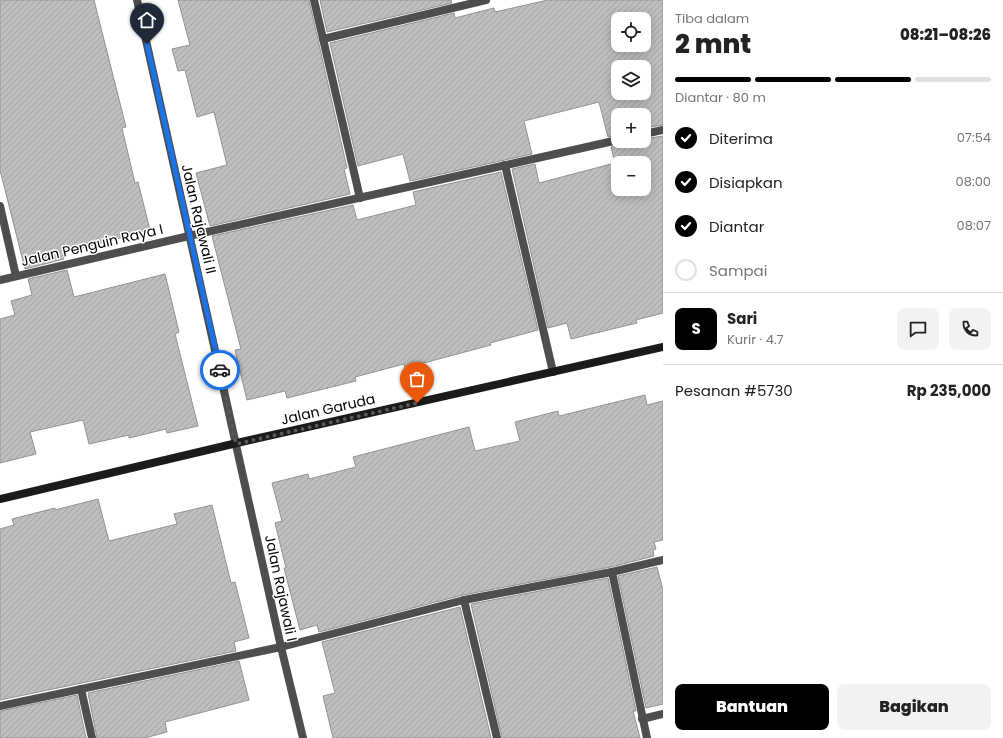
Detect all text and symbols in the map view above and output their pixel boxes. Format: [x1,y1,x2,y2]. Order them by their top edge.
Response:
pin [130,3,164,44]
icon: home [136,9,158,31]
text: Tiba dalam [675,9,749,28]
map controls [611,12,651,196]
button: locate [611,12,651,52]
text: 08:21–08:26 [900,24,991,45]
text: 2 mnt [675,26,751,62]
button: layers [611,60,651,100]
text: Diantar · 80 m [675,88,766,107]
button: + [611,108,651,148]
icon: check [675,127,697,149]
text: Diterima [709,128,773,149]
text: 07:54 [957,128,991,147]
button: − [611,156,651,196]
street label: Jalan Rajawali II [177,162,221,276]
icon: check [675,171,697,193]
text: Disiapkan [709,172,783,193]
text: 08:00 [956,172,991,191]
icon: check [675,215,697,237]
text: Diantar [709,216,764,237]
text: 08:07 [957,216,991,235]
street label: Jalan Penguin Raya I [19,219,165,271]
text: Sampai [709,260,767,281]
text: Sari [727,308,757,329]
button: chat [897,308,939,350]
button: phone [949,308,991,350]
text: S [691,318,701,339]
text: Kurir · 4.7 [727,330,784,349]
courier [200,350,240,390]
icon: car [209,359,231,381]
pin [400,362,434,403]
icon: bag [406,368,428,390]
text: Pesanan #5730 [675,380,793,401]
text: Rp 235,000 [907,380,991,401]
street label: Jalan Garuda [279,388,377,430]
street label: Jalan Rajawali I [260,533,302,643]
button: Bantuan [675,684,829,730]
button: Bagikan [837,684,991,730]

